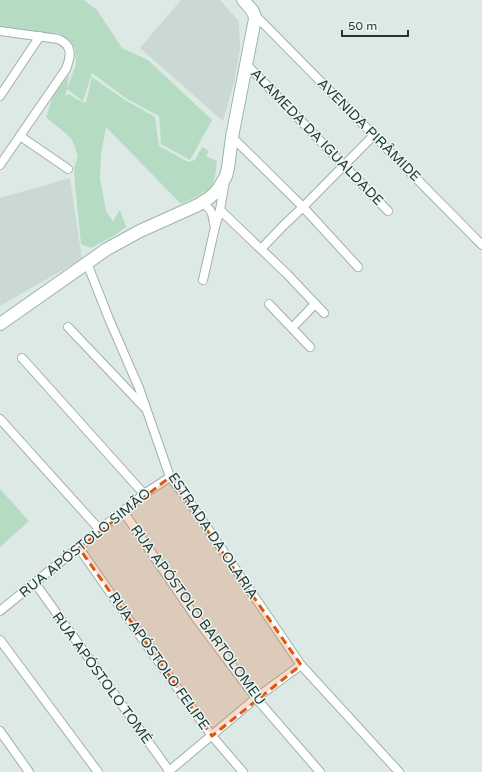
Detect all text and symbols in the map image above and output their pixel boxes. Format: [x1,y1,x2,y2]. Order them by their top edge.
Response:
scale bar [342,12,408,38]
text: 50 m [348,19,377,33]
street label: ALAMEDA DA IGUALDADE [247,65,387,209]
street label: AVENIDA PIRÂMIDE [314,75,424,185]
street label: ESTRADA DA OLARIA [164,470,262,602]
street label: RUA APÓSTOLO SIMÃO [16,485,154,601]
street label: RUA APÓSTOLO BARTOLOMEU [127,522,269,708]
street label: RUA APÓSTOLO FELIPE [105,589,213,733]
street label: RUA APÓSTOLO TOMÉ [49,609,155,747]

